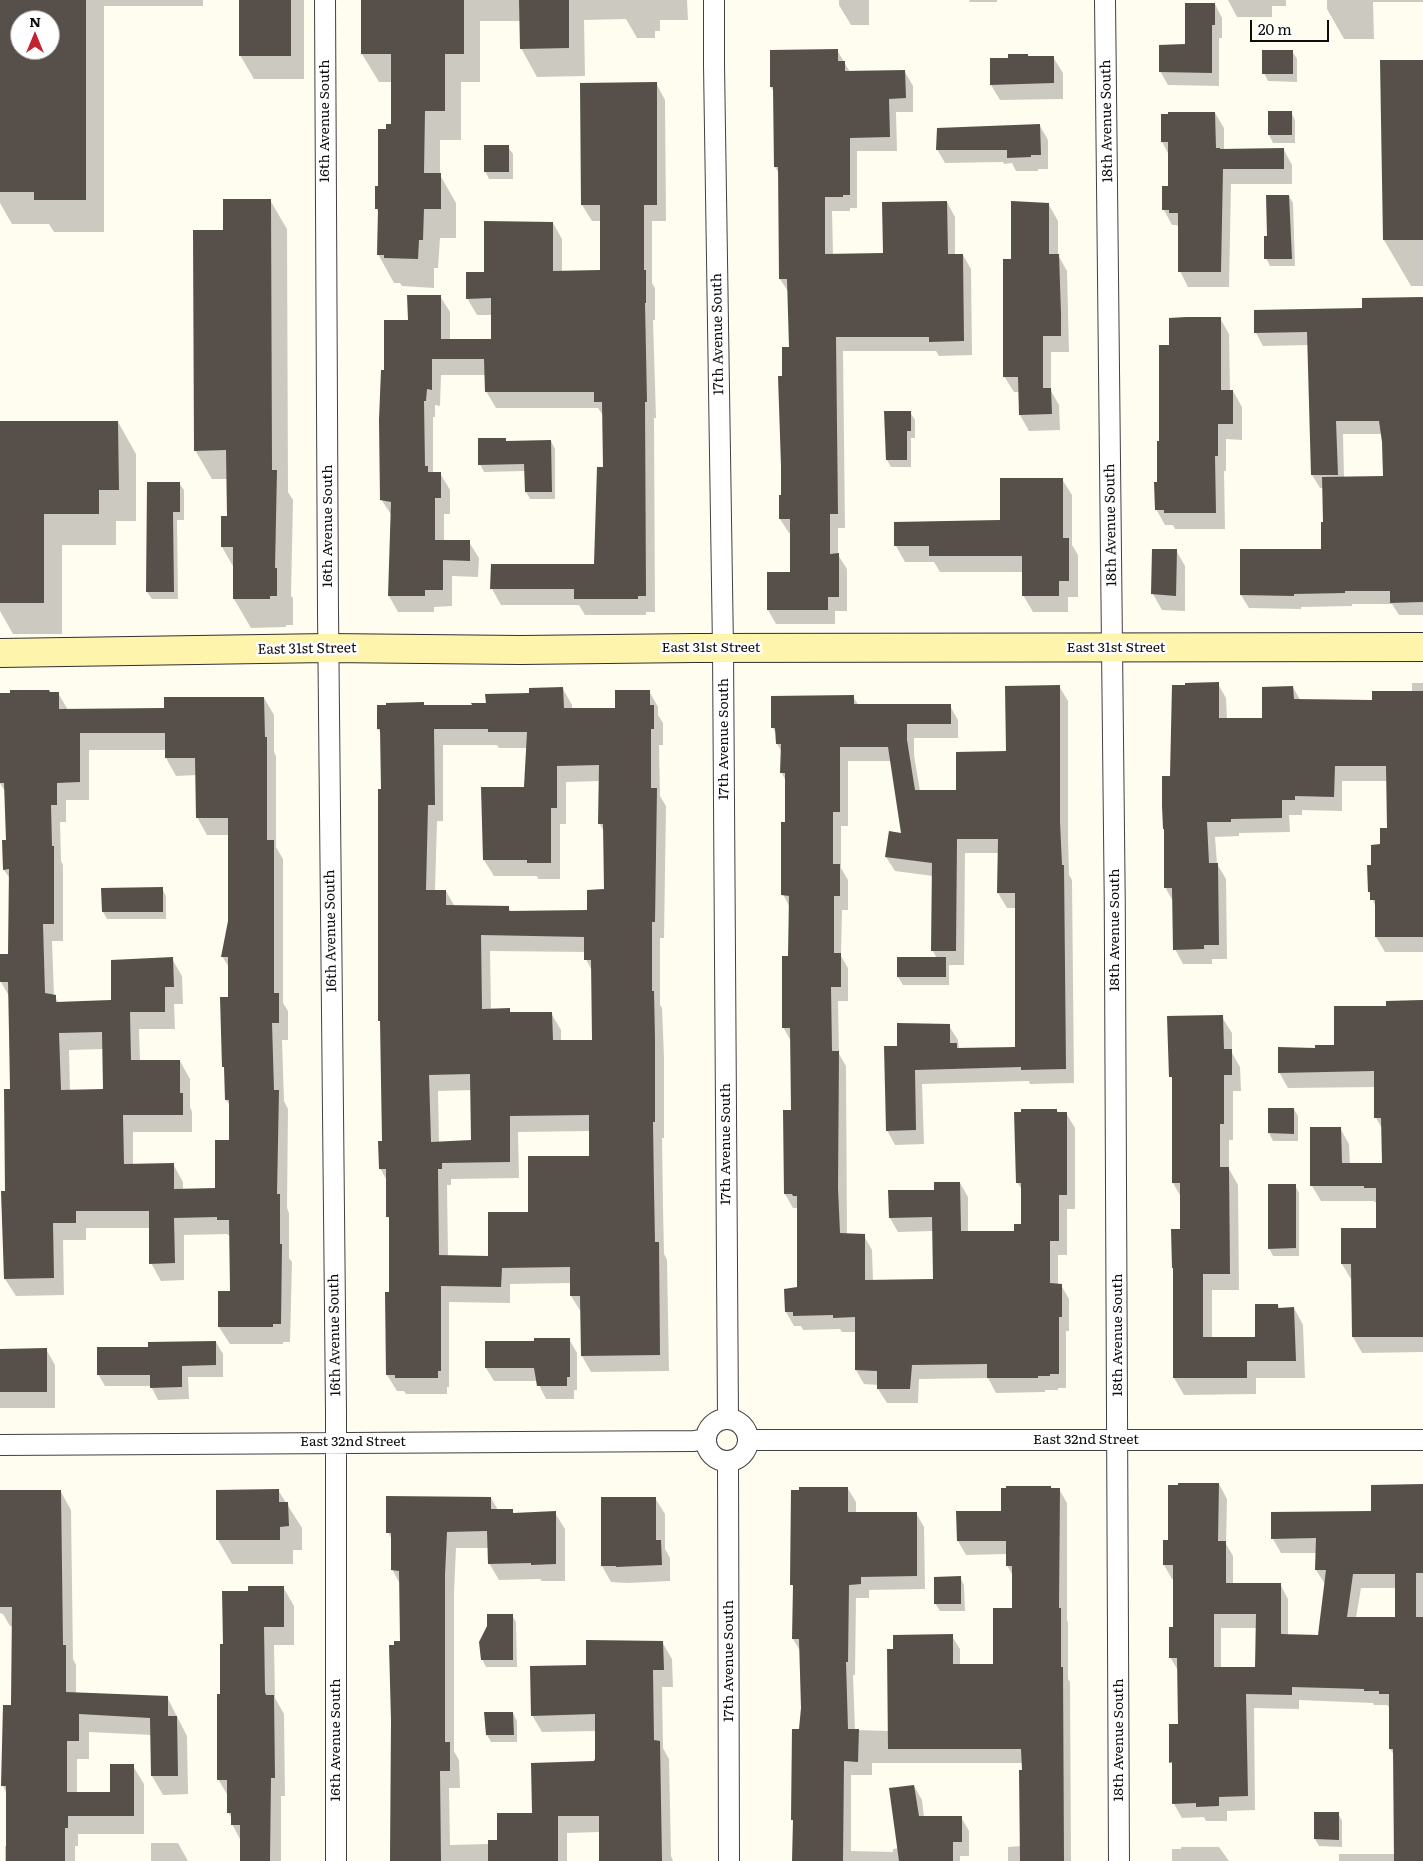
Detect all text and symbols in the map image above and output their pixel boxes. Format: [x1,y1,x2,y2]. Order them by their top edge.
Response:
north arrow [10,10,60,60]
scale bar [1253,10,1332,42]
text: N [29,11,41,31]
text: 20 m [1258,17,1292,40]
street label: 18th Avenue South [1098,59,1116,183]
street label: 16th Avenue South [317,60,333,182]
street label: 17th Avenue South [709,273,727,395]
street label: 18th Avenue South [1102,463,1120,587]
street label: 16th Avenue South [320,465,336,587]
street label: East 31st Street [257,640,357,658]
street label: East 31st Street [662,640,760,656]
street label: East 31st Street [1067,640,1165,656]
street label: 17th Avenue South [716,678,732,800]
street label: 16th Avenue South [322,869,340,993]
street label: 18th Avenue South [1107,869,1123,991]
street label: 17th Avenue South [718,1083,734,1205]
street label: 16th Avenue South [326,1273,344,1397]
street label: 18th Avenue South [1110,1274,1126,1396]
street label: East 32nd Street [1033,1432,1139,1448]
street label: East 32nd Street [300,1434,406,1450]
street label: 17th Avenue South [721,1600,737,1722]
street label: 16th Avenue South [328,1679,344,1801]
street label: 18th Avenue South [1111,1679,1127,1801]

